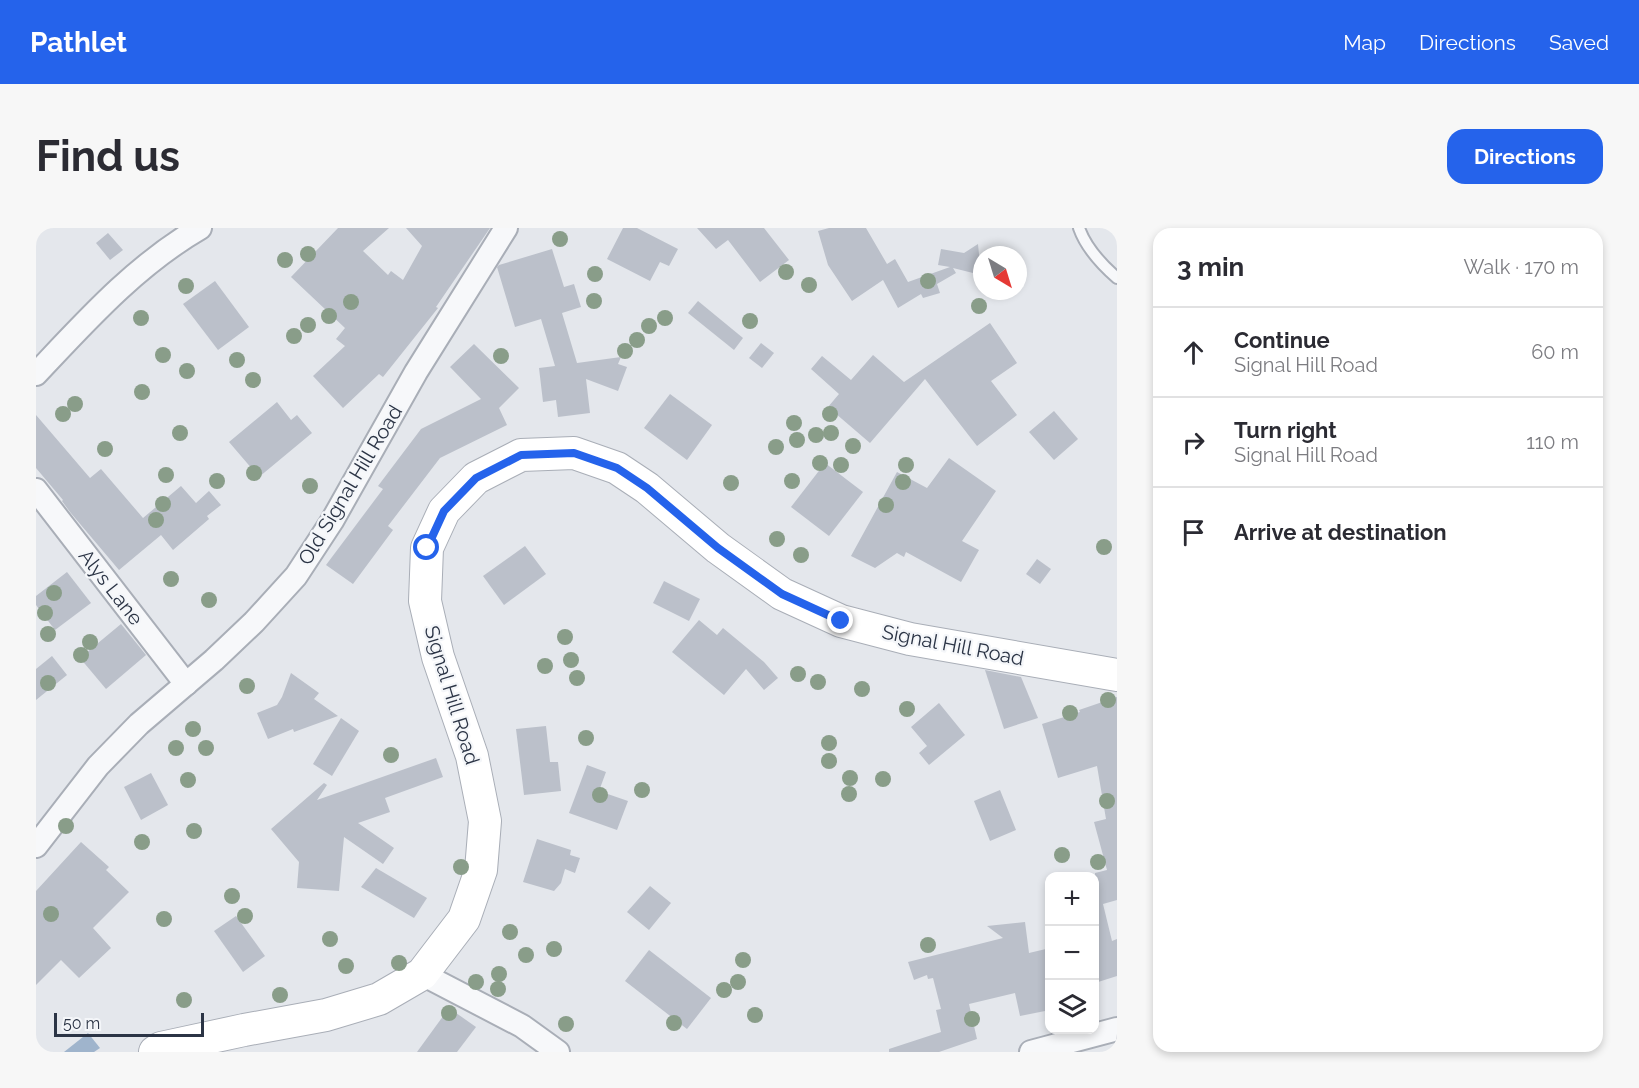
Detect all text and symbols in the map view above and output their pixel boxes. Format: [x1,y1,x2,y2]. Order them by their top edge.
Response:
text: Pathlet [30,26,127,59]
text: Map [1343,30,1386,55]
text: Directions [1419,30,1516,55]
text: Saved [1549,30,1609,55]
button: Directions [1447,129,1603,184]
text: Find us [36,132,180,181]
north arrow [973,246,1027,300]
text: 3 min [1177,252,1244,282]
text: Walk · 170 m [1463,255,1579,279]
text: Continue [1234,327,1330,353]
icon: ahead [1177,336,1210,369]
text: 60 m [1531,340,1579,364]
text: Signal Hill Road [1234,353,1378,377]
street label: Old Signal Hill Road [293,401,407,569]
text: Turn right [1234,417,1337,443]
icon: right [1177,426,1210,459]
text: 110 m [1526,430,1579,454]
text: Signal Hill Road [1234,443,1378,467]
icon: arrive [1177,516,1210,549]
text: Arrive at destination [1234,519,1447,545]
route start [413,534,439,560]
street label: Alys Lane [74,544,148,630]
route end [827,607,853,633]
street label: Signal Hill Road [880,619,1026,671]
street label: Signal Hill Road [419,623,485,767]
map controls [1045,872,1099,1034]
button: + [1045,872,1099,926]
button: − [1045,926,1099,980]
button: layers [1045,980,1099,1034]
scale bar [54,1010,204,1038]
text: 50 m [63,1014,100,1033]

